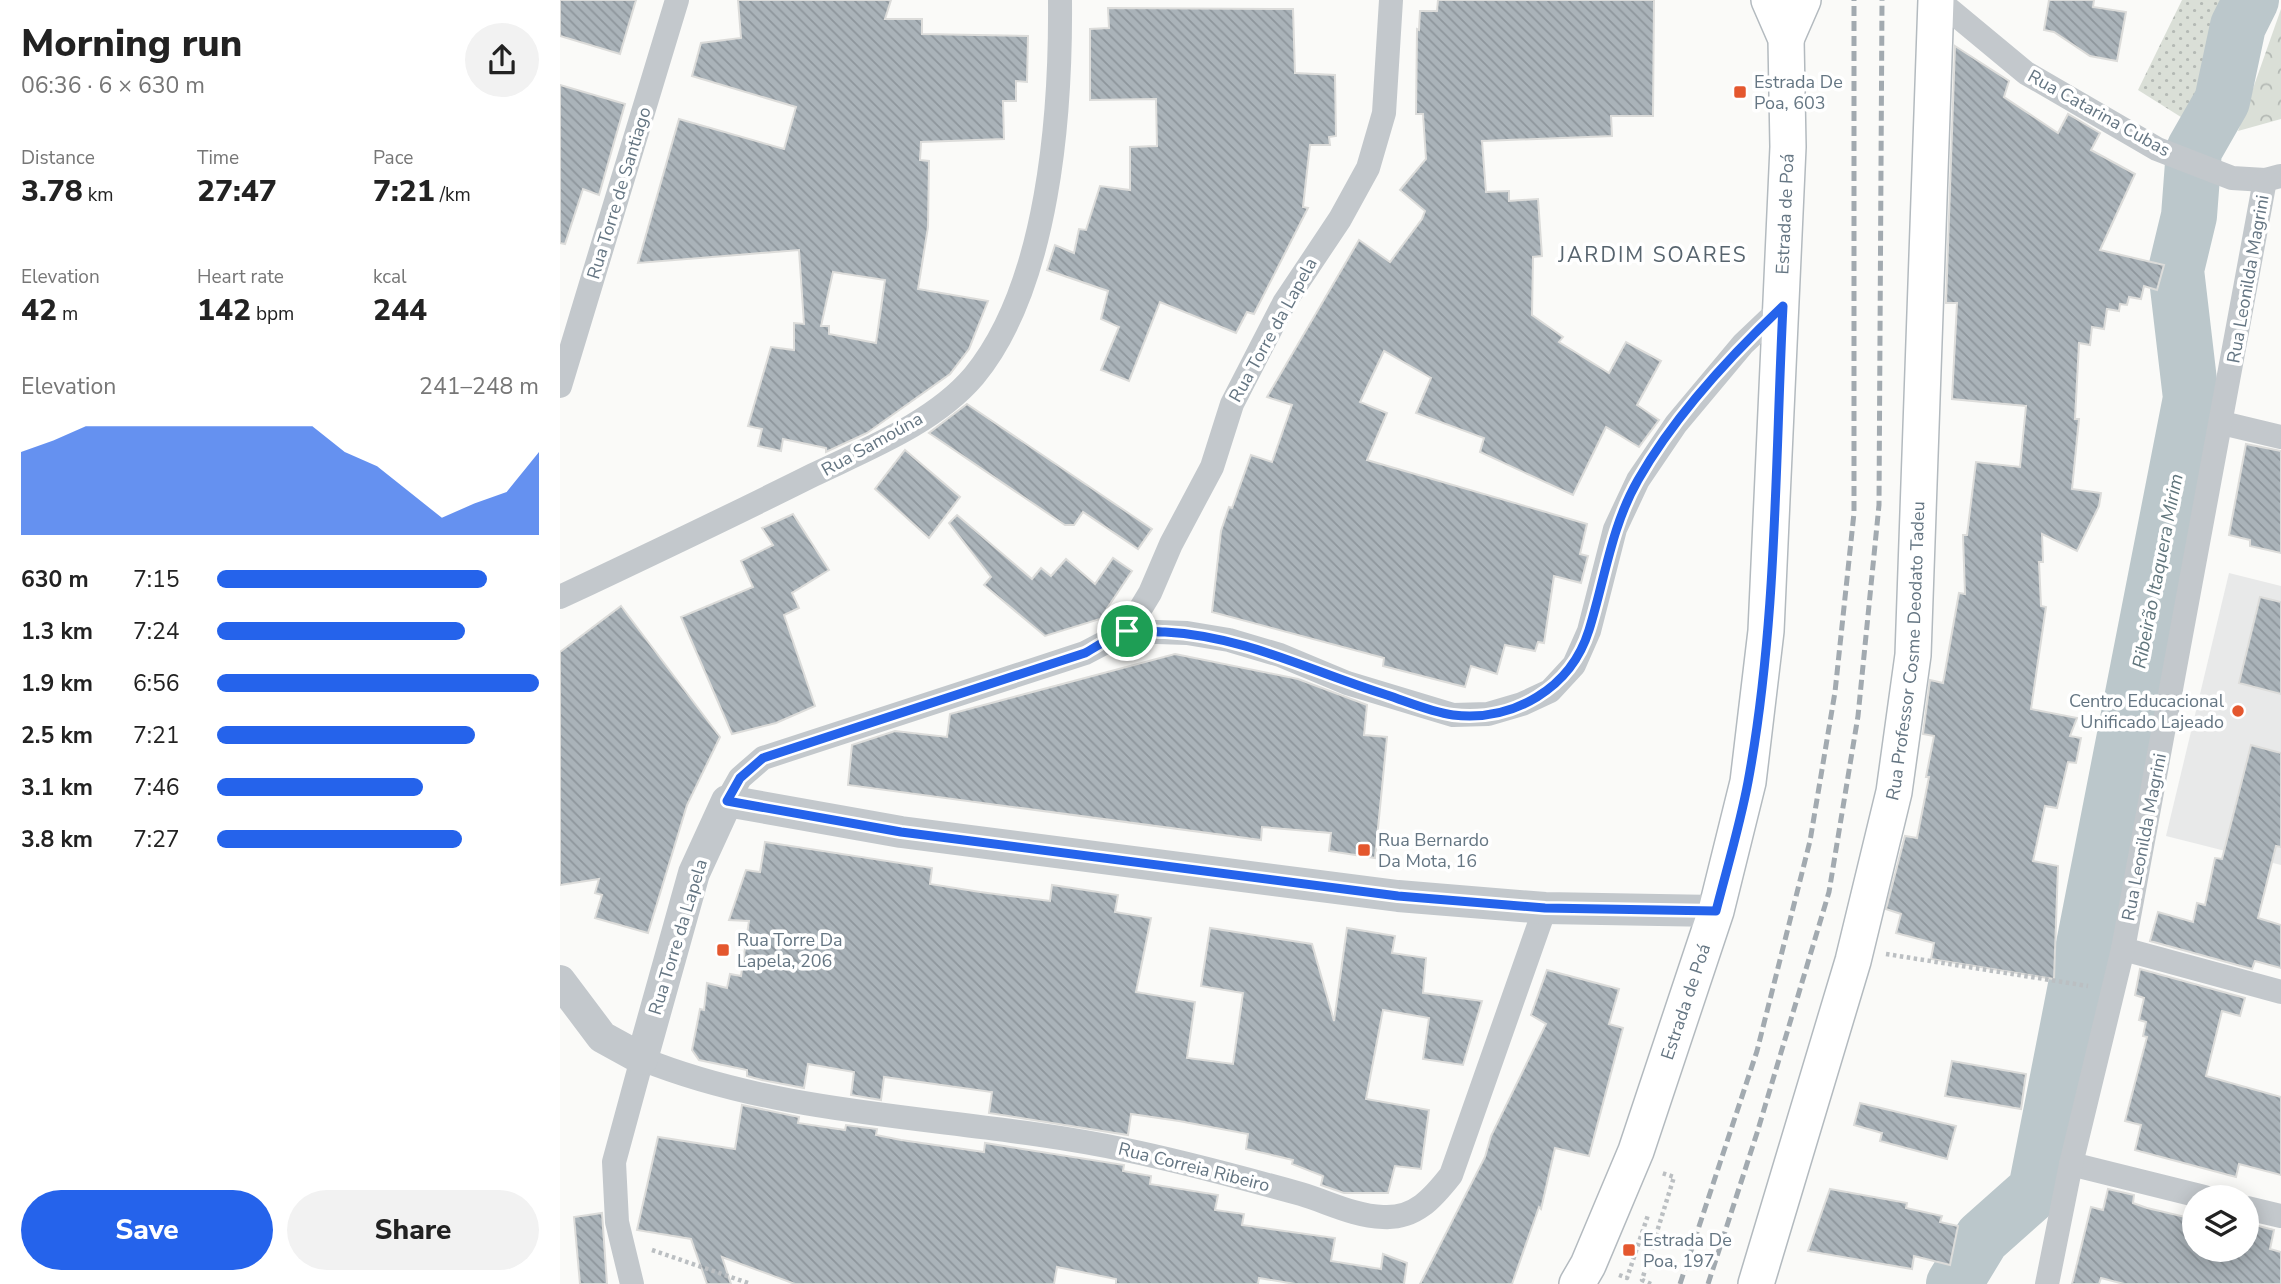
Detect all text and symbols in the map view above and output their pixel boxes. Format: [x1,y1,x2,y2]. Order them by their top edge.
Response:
text: Morning run [21,18,242,69]
button: share [465,23,539,97]
street label: Rua Catarina Cubas [2024,64,2174,162]
text: 06:36 · 6 × 630 m [21,70,205,101]
place label: Estrada De Poa, 603 [1754,70,1843,115]
marker: Estrada De Poa, 603 [1732,84,1748,100]
street label: Rua Torre de Santiago [581,104,657,282]
text: Distance [21,145,95,171]
text: Time [197,145,239,171]
text: Pace [373,145,413,171]
street label: Estrada de Poá [1770,153,1800,275]
text: 3.78 [21,171,83,212]
text: 27:47 [197,171,277,212]
text: 7:21 [373,171,435,212]
text: km [83,182,113,208]
text: /km [435,182,471,208]
street label: Rua Leonilda Magrini [2221,193,2275,365]
district label: JARDIM SOARES [1557,241,1748,269]
street label: Rua Torre da Lapela [1223,253,1323,407]
text: Elevation [21,264,100,290]
text: Heart rate [197,264,284,290]
text: kcal [373,264,407,290]
text: 42 [21,290,57,331]
text: 142 [197,290,251,331]
text: 244 [373,290,427,331]
text: m [57,301,78,327]
text: bpm [251,301,294,327]
text: Elevation [21,371,116,402]
text: 241–248 m [419,371,539,402]
street label: Rua Samoúna [817,406,927,482]
water label: Ribeirão Itaquera Mirim [2126,471,2190,671]
street label: Rua Professor Cosme Deodato Tadeu [1880,501,1930,803]
text: 630 m [21,564,89,595]
text: 7:15 [133,564,180,595]
pin [1097,601,1157,661]
icon: arrive [1108,612,1146,650]
text: 1.3 km [21,616,93,647]
text: 7:24 [133,616,180,647]
text: 1.9 km [21,668,93,699]
text: 6:56 [133,668,180,699]
place label: Centro Educacional Unificado Lajeado [2069,689,2225,734]
marker: Centro Educacional Unificado Lajeado [2230,703,2246,719]
text: 2.5 km [21,720,93,751]
text: 7:21 [133,720,180,751]
street label: Rua Leonilda Magrini [2116,751,2172,923]
text: 3.1 km [21,772,93,803]
text: 7:46 [133,772,180,803]
text: 3.8 km [21,824,93,855]
text: 7:27 [133,824,180,855]
place label: Rua Bernardo Da Mota, 16 [1378,828,1489,873]
marker: Rua Bernardo Da Mota, 16 [1356,842,1372,858]
street label: Rua Torre da Lapela [643,856,713,1018]
place label: Rua Torre Da Lapela, 206 [737,928,843,973]
street label: Estrada de Poá [1655,940,1716,1063]
marker: Rua Torre Da Lapela, 206 [715,942,731,958]
street label: Rua Correia Ribeiro [1116,1137,1272,1197]
map controls [2182,1185,2259,1262]
button: layers [2182,1185,2259,1262]
button: Save [21,1190,273,1270]
button: Share [287,1190,539,1270]
place label: Estrada De Poa, 197 [1643,1228,1732,1273]
marker: Estrada De Poa, 197 [1621,1242,1637,1258]

